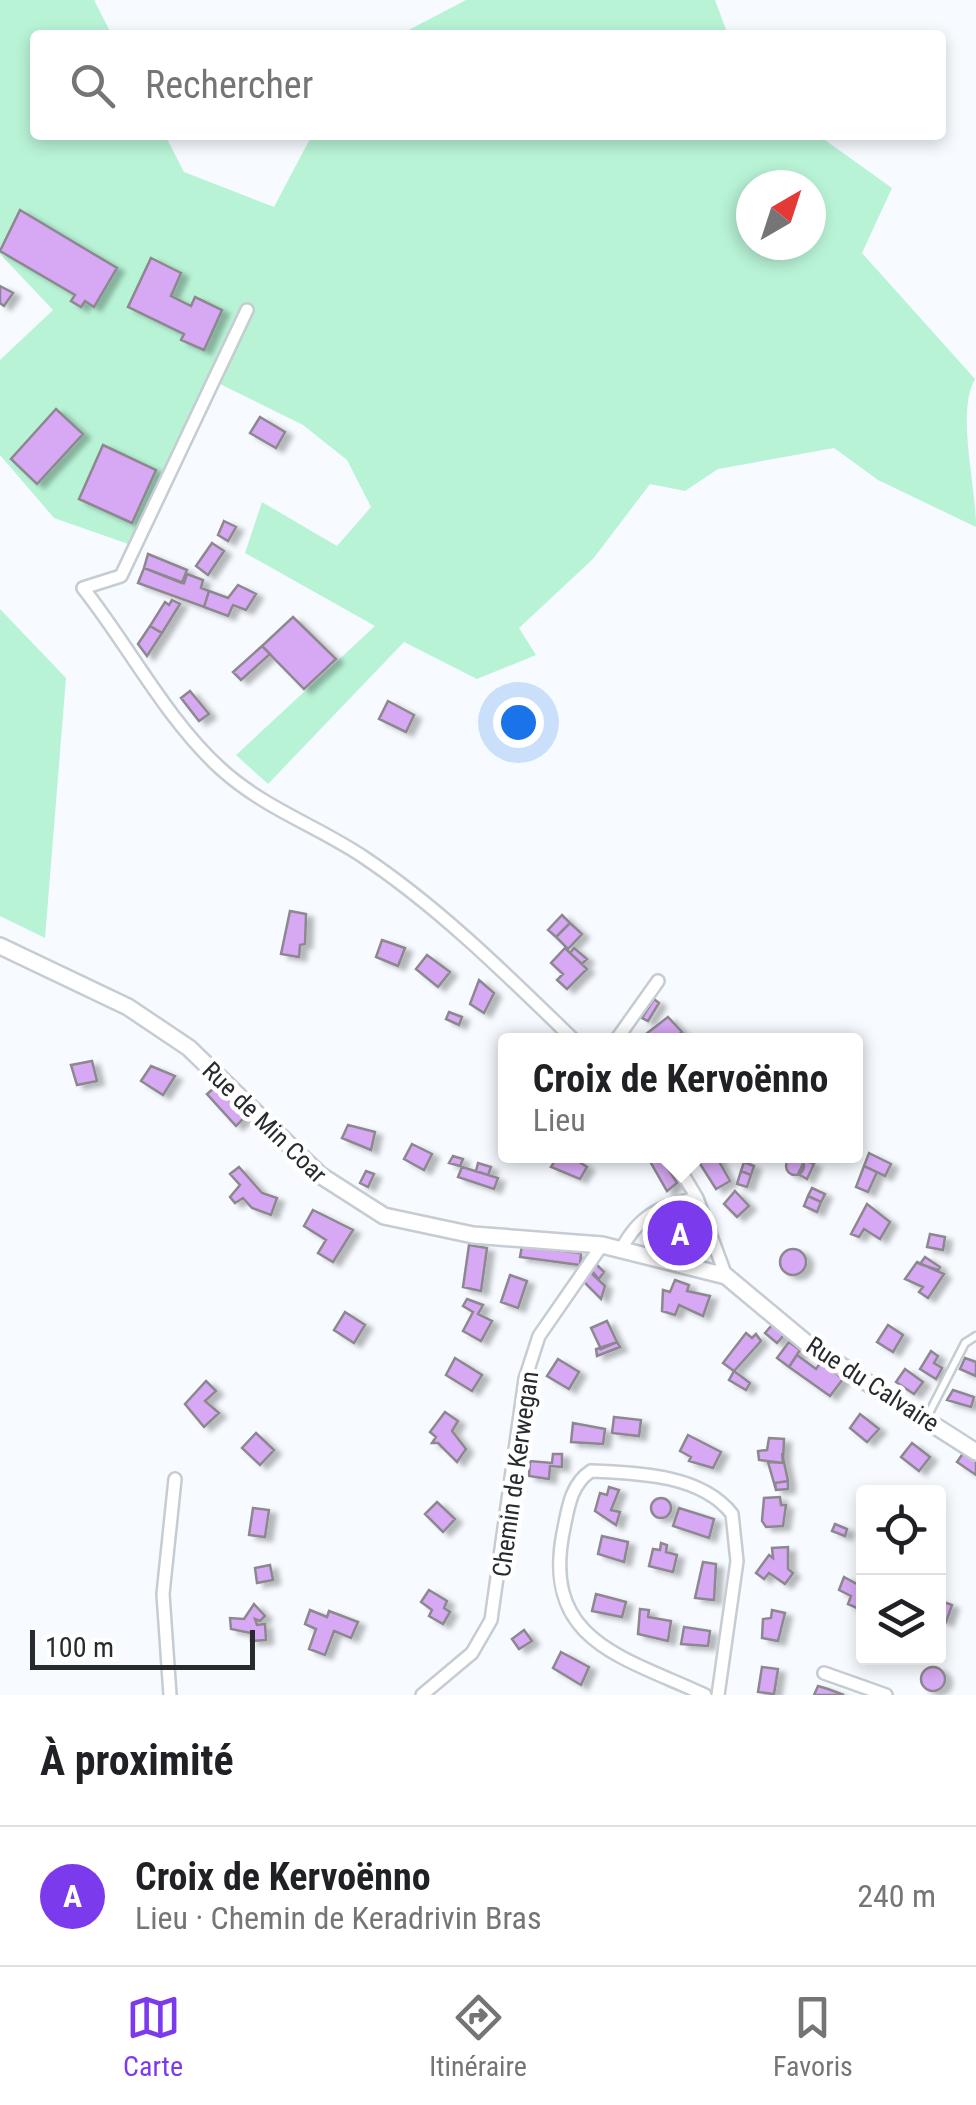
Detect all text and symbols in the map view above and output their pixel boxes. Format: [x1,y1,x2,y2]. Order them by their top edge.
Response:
search box [30,30,946,140]
icon: search [65,58,120,113]
text: Rechercher [145,63,313,107]
north arrow [736,170,826,260]
your location [493,697,544,748]
popup [498,1033,863,1163]
street label: Rue de Min Coar [197,1056,333,1189]
text: Croix de Kervoënno [533,1057,828,1101]
text: Lieu [533,1101,586,1139]
pin: A [648,1196,712,1270]
street label: Rue du Calvaire [801,1331,944,1438]
street label: Chemin de Kerwegan [487,1369,544,1579]
map controls [856,1485,946,1665]
button: locate [856,1485,946,1575]
button: layers [856,1575,946,1665]
scale bar [30,1625,255,1670]
text: 100 m [45,1631,114,1664]
text: À proximité [40,1736,233,1785]
text: Croix de Kervoënno [135,1855,431,1899]
text: A [63,1877,82,1915]
text: 240 m [857,1877,936,1915]
text: Lieu · Chemin de Keradrivin Bras [135,1899,541,1937]
tab: Carte [123,1990,183,2083]
tab: Itinéraire [429,1990,527,2083]
tab: Favoris [773,1990,853,2083]

